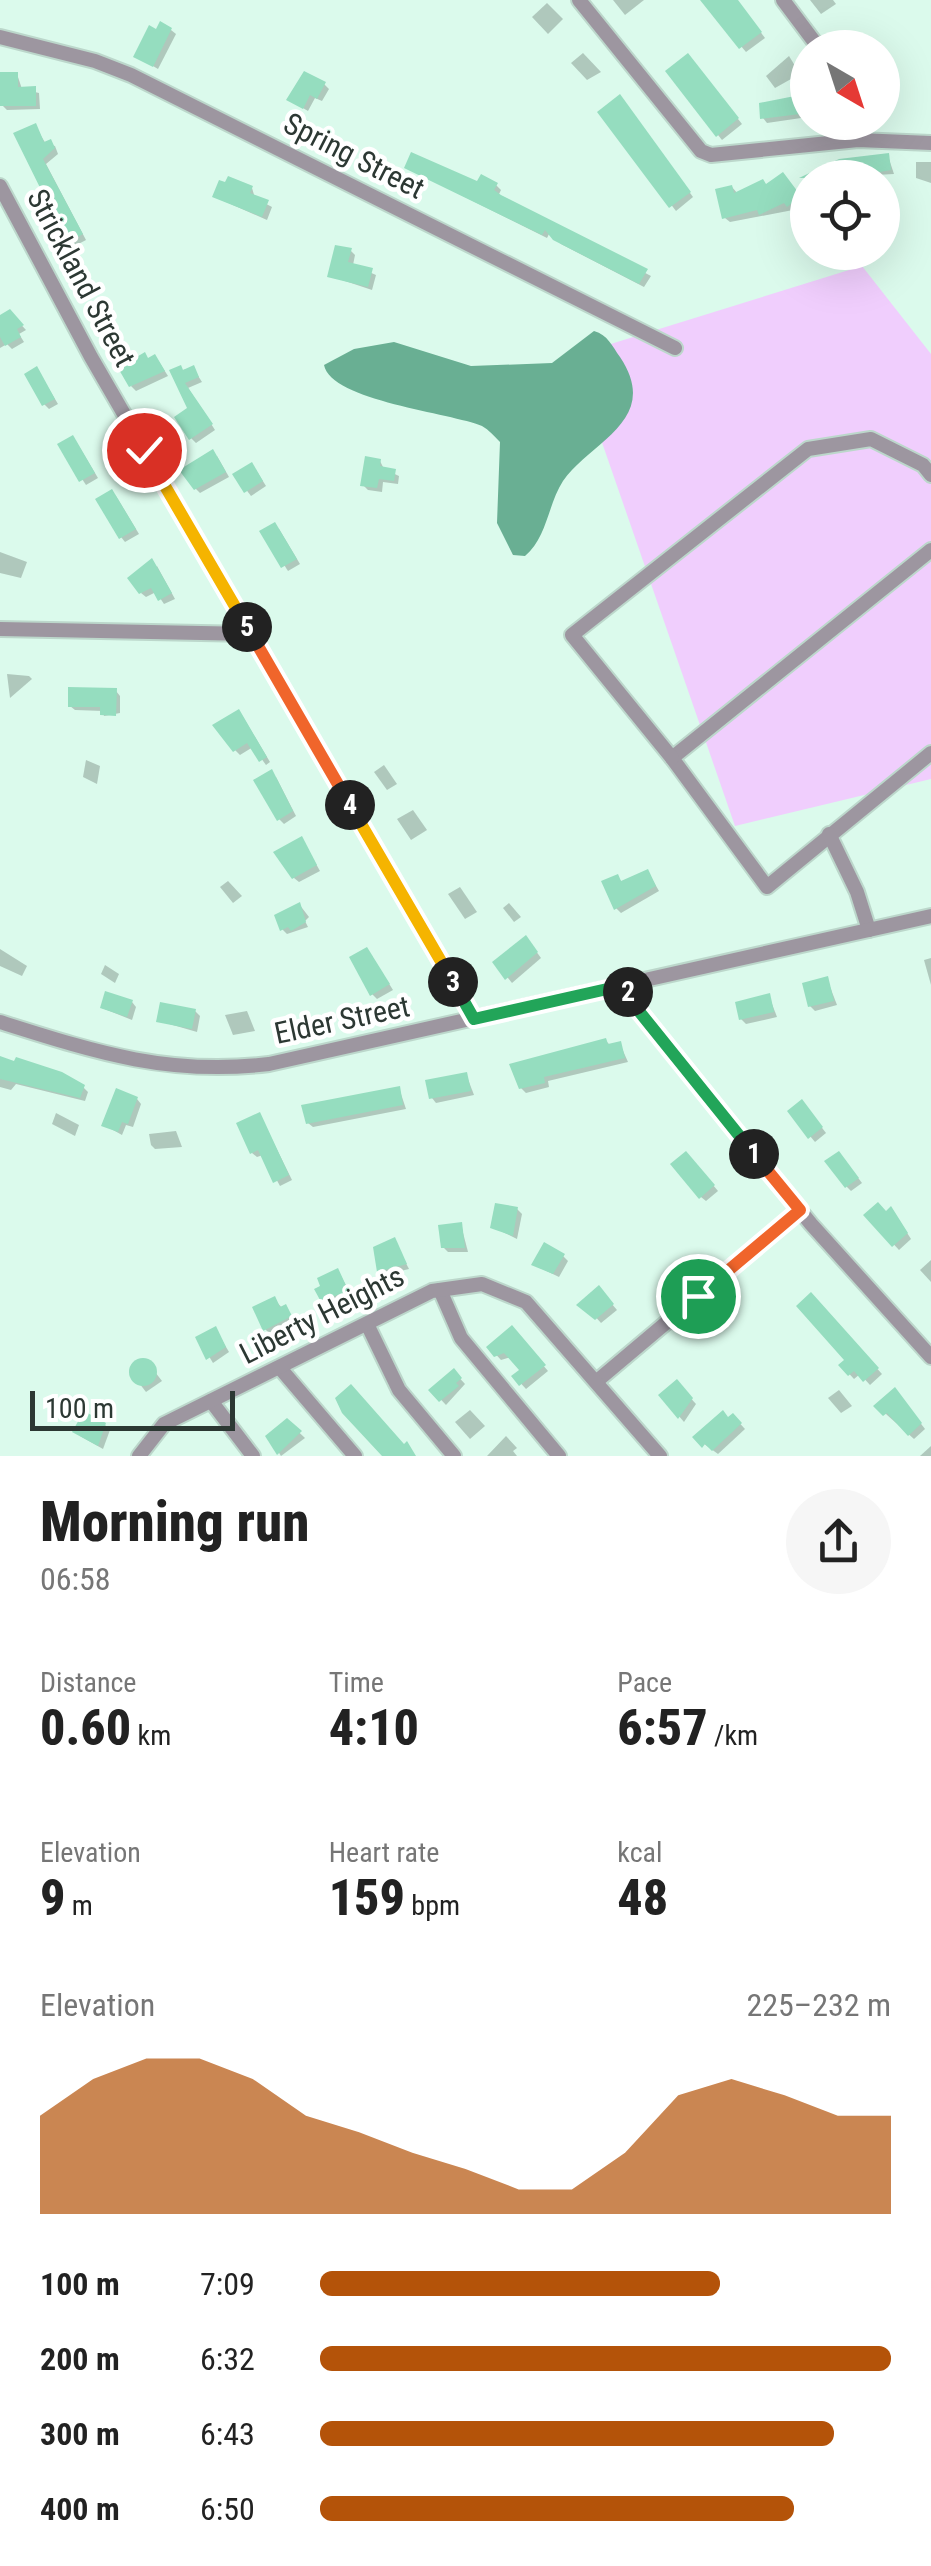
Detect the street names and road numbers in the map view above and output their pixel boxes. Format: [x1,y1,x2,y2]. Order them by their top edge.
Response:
street label: Spring Street [278,105,430,206]
street label: Strickland Street [20,183,143,372]
street label: Elder Street [271,988,413,1051]
street label: Liberty Heights [234,1258,410,1371]

